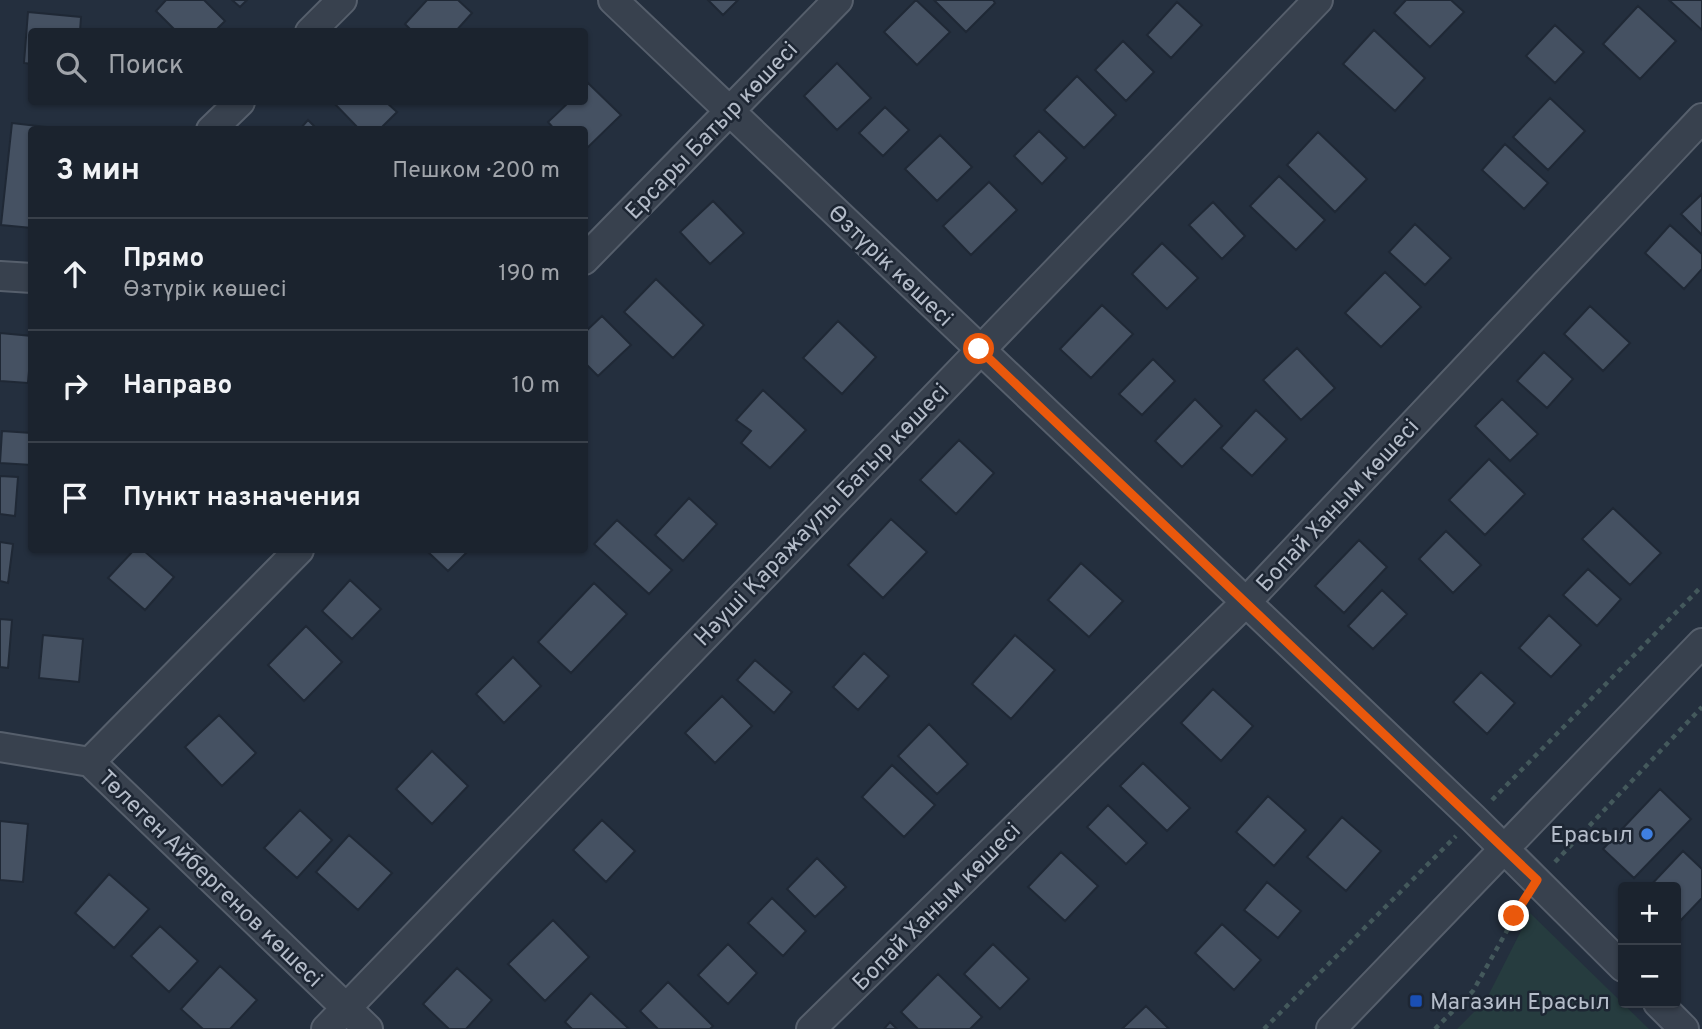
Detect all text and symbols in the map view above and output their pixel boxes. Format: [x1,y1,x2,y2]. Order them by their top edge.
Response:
search box [28,28,588,105]
street label: Ерсары Батыр көшесі [620,37,805,227]
icon: search [52,48,90,86]
text: Поиск [108,50,184,83]
text: 3 мин [56,153,140,190]
text: Пешком · 200 m [392,157,560,186]
street label: Өзтүрік көшесі [820,200,958,334]
text: Прямо [123,243,204,276]
icon: ahead [56,255,94,293]
text: 190 m [498,260,560,289]
text: Өзтүрік көшесі [123,276,286,305]
route start [963,333,994,364]
icon: right [56,367,94,405]
text: Направо [123,370,232,403]
text: 10 m [512,372,560,401]
street label: Нәуші Қаражаулы Батыр көшесі [689,378,956,653]
street label: Бопай Ханым көшесі [1251,414,1427,599]
icon: arrive [56,479,94,517]
text: Пункт назначения [123,482,361,515]
street label: Төлеген Айбергенов көшесі [91,765,328,995]
street label: Бопай Ханым көшесі [847,817,1028,998]
place label: Ерасыл [1550,822,1633,851]
marker: Ерасыл [1639,826,1655,842]
map controls [1618,882,1681,1008]
button: + [1618,882,1681,945]
route end [1498,900,1529,931]
button: − [1618,945,1681,1008]
place label: Магазин Ерасыл [1430,989,1610,1018]
marker: Магазин Ерасыл [1408,993,1424,1009]

